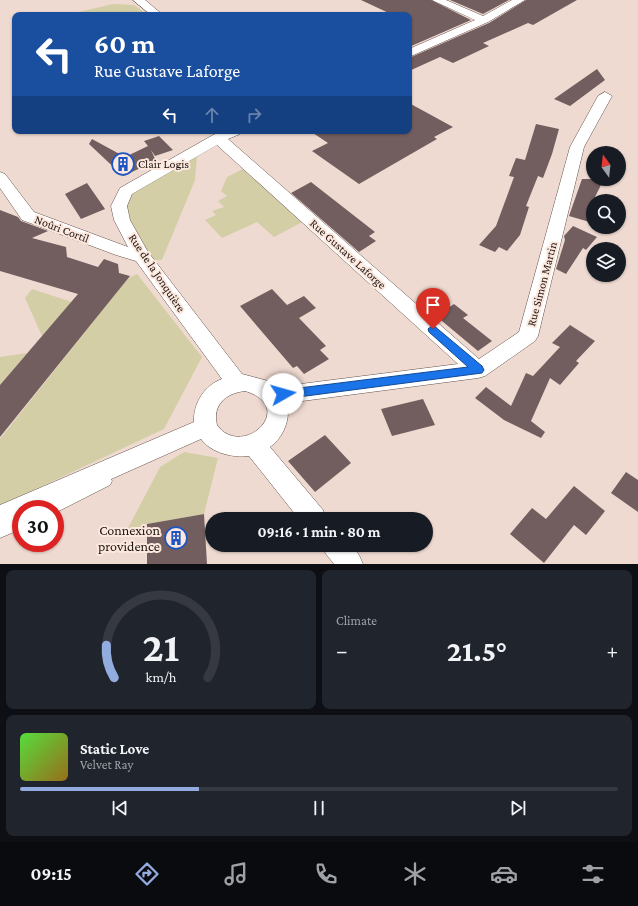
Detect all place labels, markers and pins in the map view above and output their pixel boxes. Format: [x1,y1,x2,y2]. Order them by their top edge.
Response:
building icon: Clair Logis [110,151,136,177]
place label: Clair Logis [138,157,189,171]
pin [416,288,450,329]
place label: Connexion providence [98,522,160,554]
building icon: Connexion providence [163,525,189,551]

